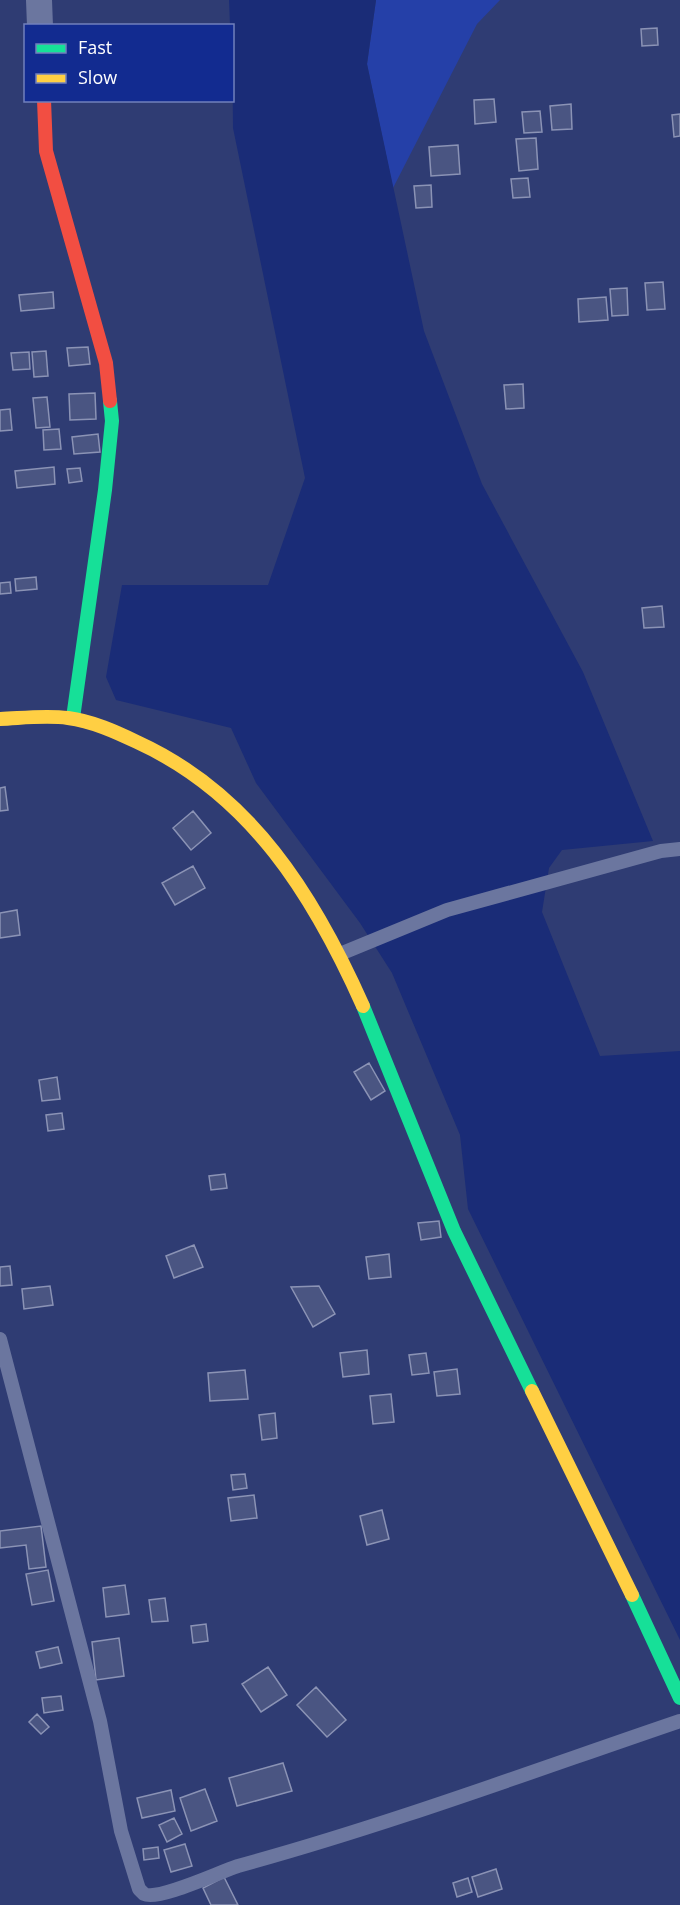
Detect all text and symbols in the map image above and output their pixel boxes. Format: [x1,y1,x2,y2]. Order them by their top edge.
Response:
legend [24,24,234,102]
text: Fast [78,35,112,59]
text: Slow [78,65,117,89]

